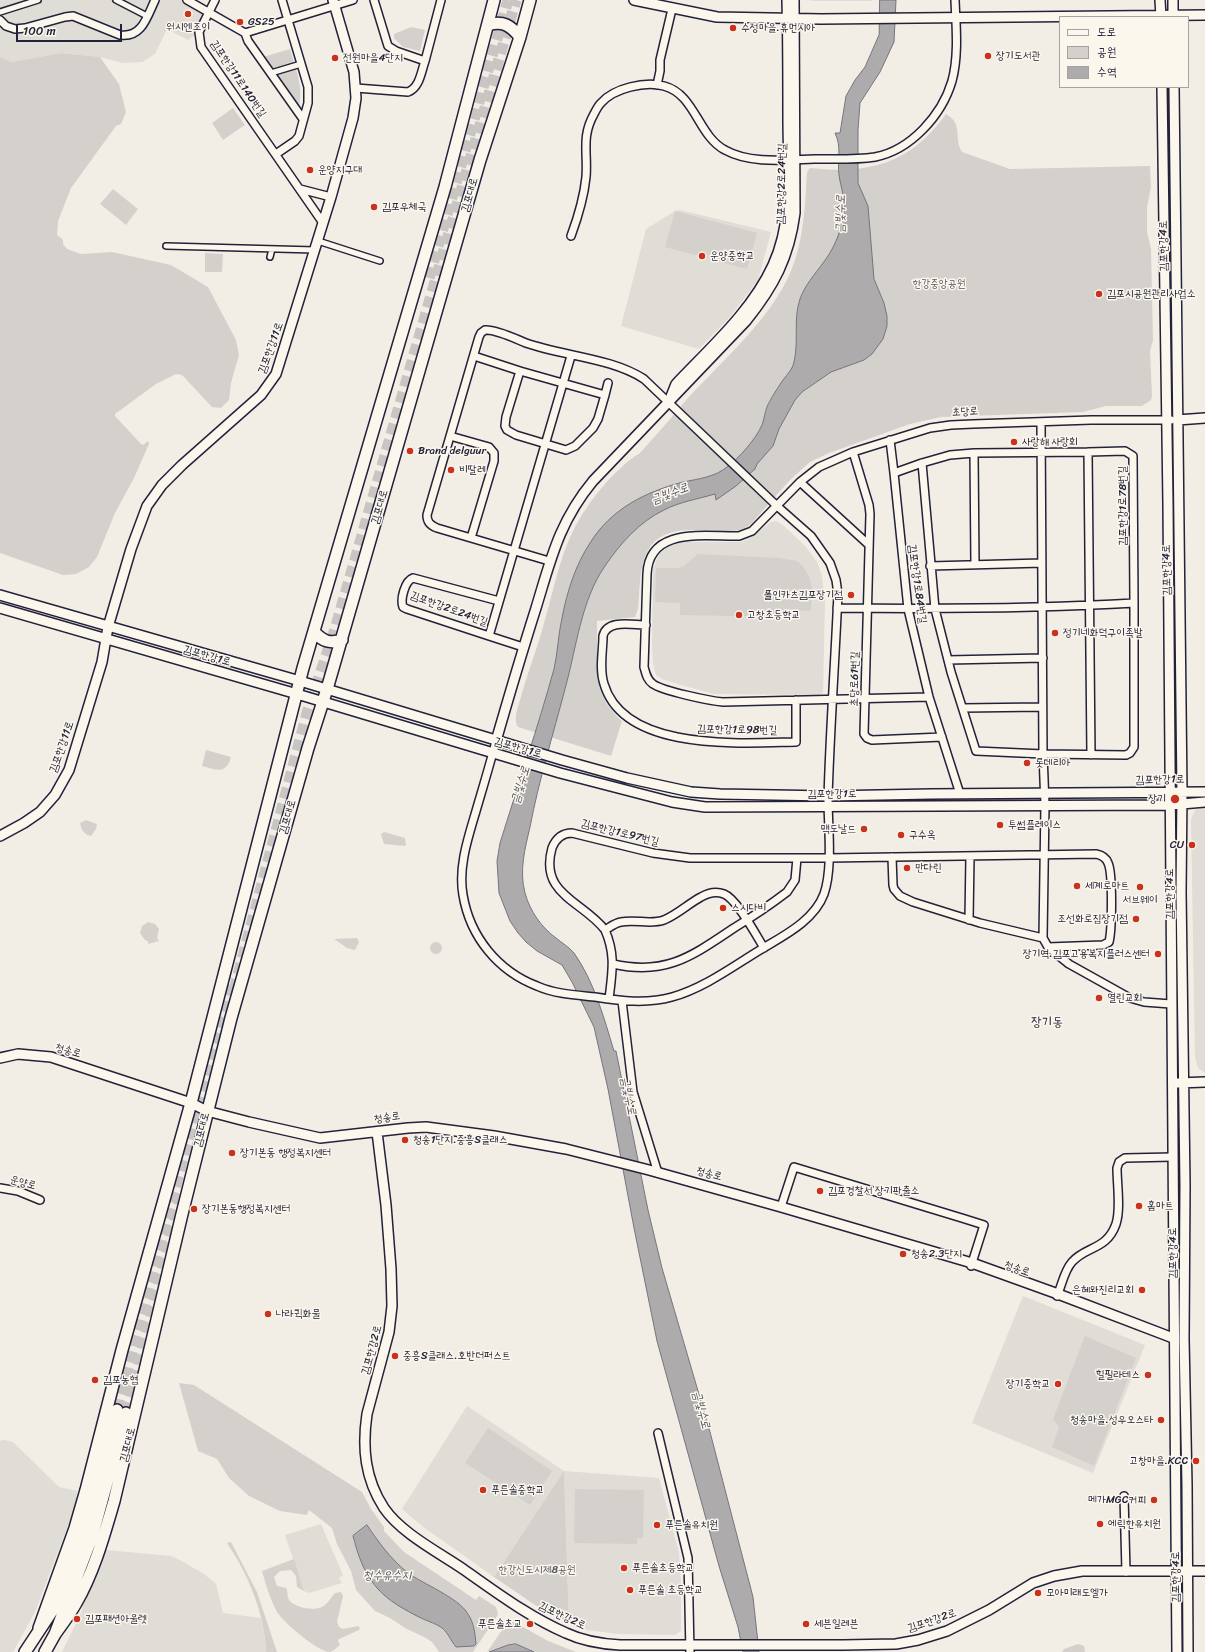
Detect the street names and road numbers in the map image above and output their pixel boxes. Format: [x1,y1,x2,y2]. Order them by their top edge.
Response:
street label: 김포한강11로140번길 [207,38,269,120]
street label: 김포한강2로24번길 [775,143,789,225]
street label: 김포대로 [459,176,481,214]
street label: 김포한강4로 [1157,220,1171,272]
street label: 김포한강11로 [256,321,286,375]
street label: 초당로 [951,405,979,419]
street label: 김포한강1로78번길 [1116,466,1130,546]
street label: 김포대로 [369,488,391,526]
street label: 김포한강1로84번길 [905,543,929,625]
street label: 김포한강4로 [1160,544,1174,596]
street label: 김포한강2로24번길 [408,589,490,629]
street label: 김포한강1로 [182,643,232,669]
street label: 초당로61번길 [848,651,862,707]
street label: 김포한강11로 [47,719,77,775]
street label: 김포한강1로98번길 [697,723,777,737]
street label: 김포한강1로 [493,735,543,761]
street label: 김포한강1로 [1135,773,1185,787]
street label: 김포한강1로 [808,787,856,801]
street label: 김포대로 [277,798,299,836]
street label: 김포한강1로97번길 [580,817,660,849]
street label: 김포한강4로 [1163,868,1177,920]
street label: 청송로 [53,1041,83,1061]
street label: 청송로 [373,1110,401,1126]
street label: 김포대로 [191,1111,213,1149]
street label: 청송로 [694,1164,724,1184]
street label: 운양로 [8,1173,38,1193]
street label: 김포한강4로 [1166,1227,1180,1279]
street label: 청송로 [1002,1258,1032,1280]
street label: 김포한강2로 [359,1324,385,1376]
street label: 김포대로 [117,1426,139,1464]
street label: 김포한강4로 [1169,1551,1183,1603]
street label: 김포한강2로 [536,1599,588,1633]
street label: 김포한강2로 [906,1607,958,1635]

